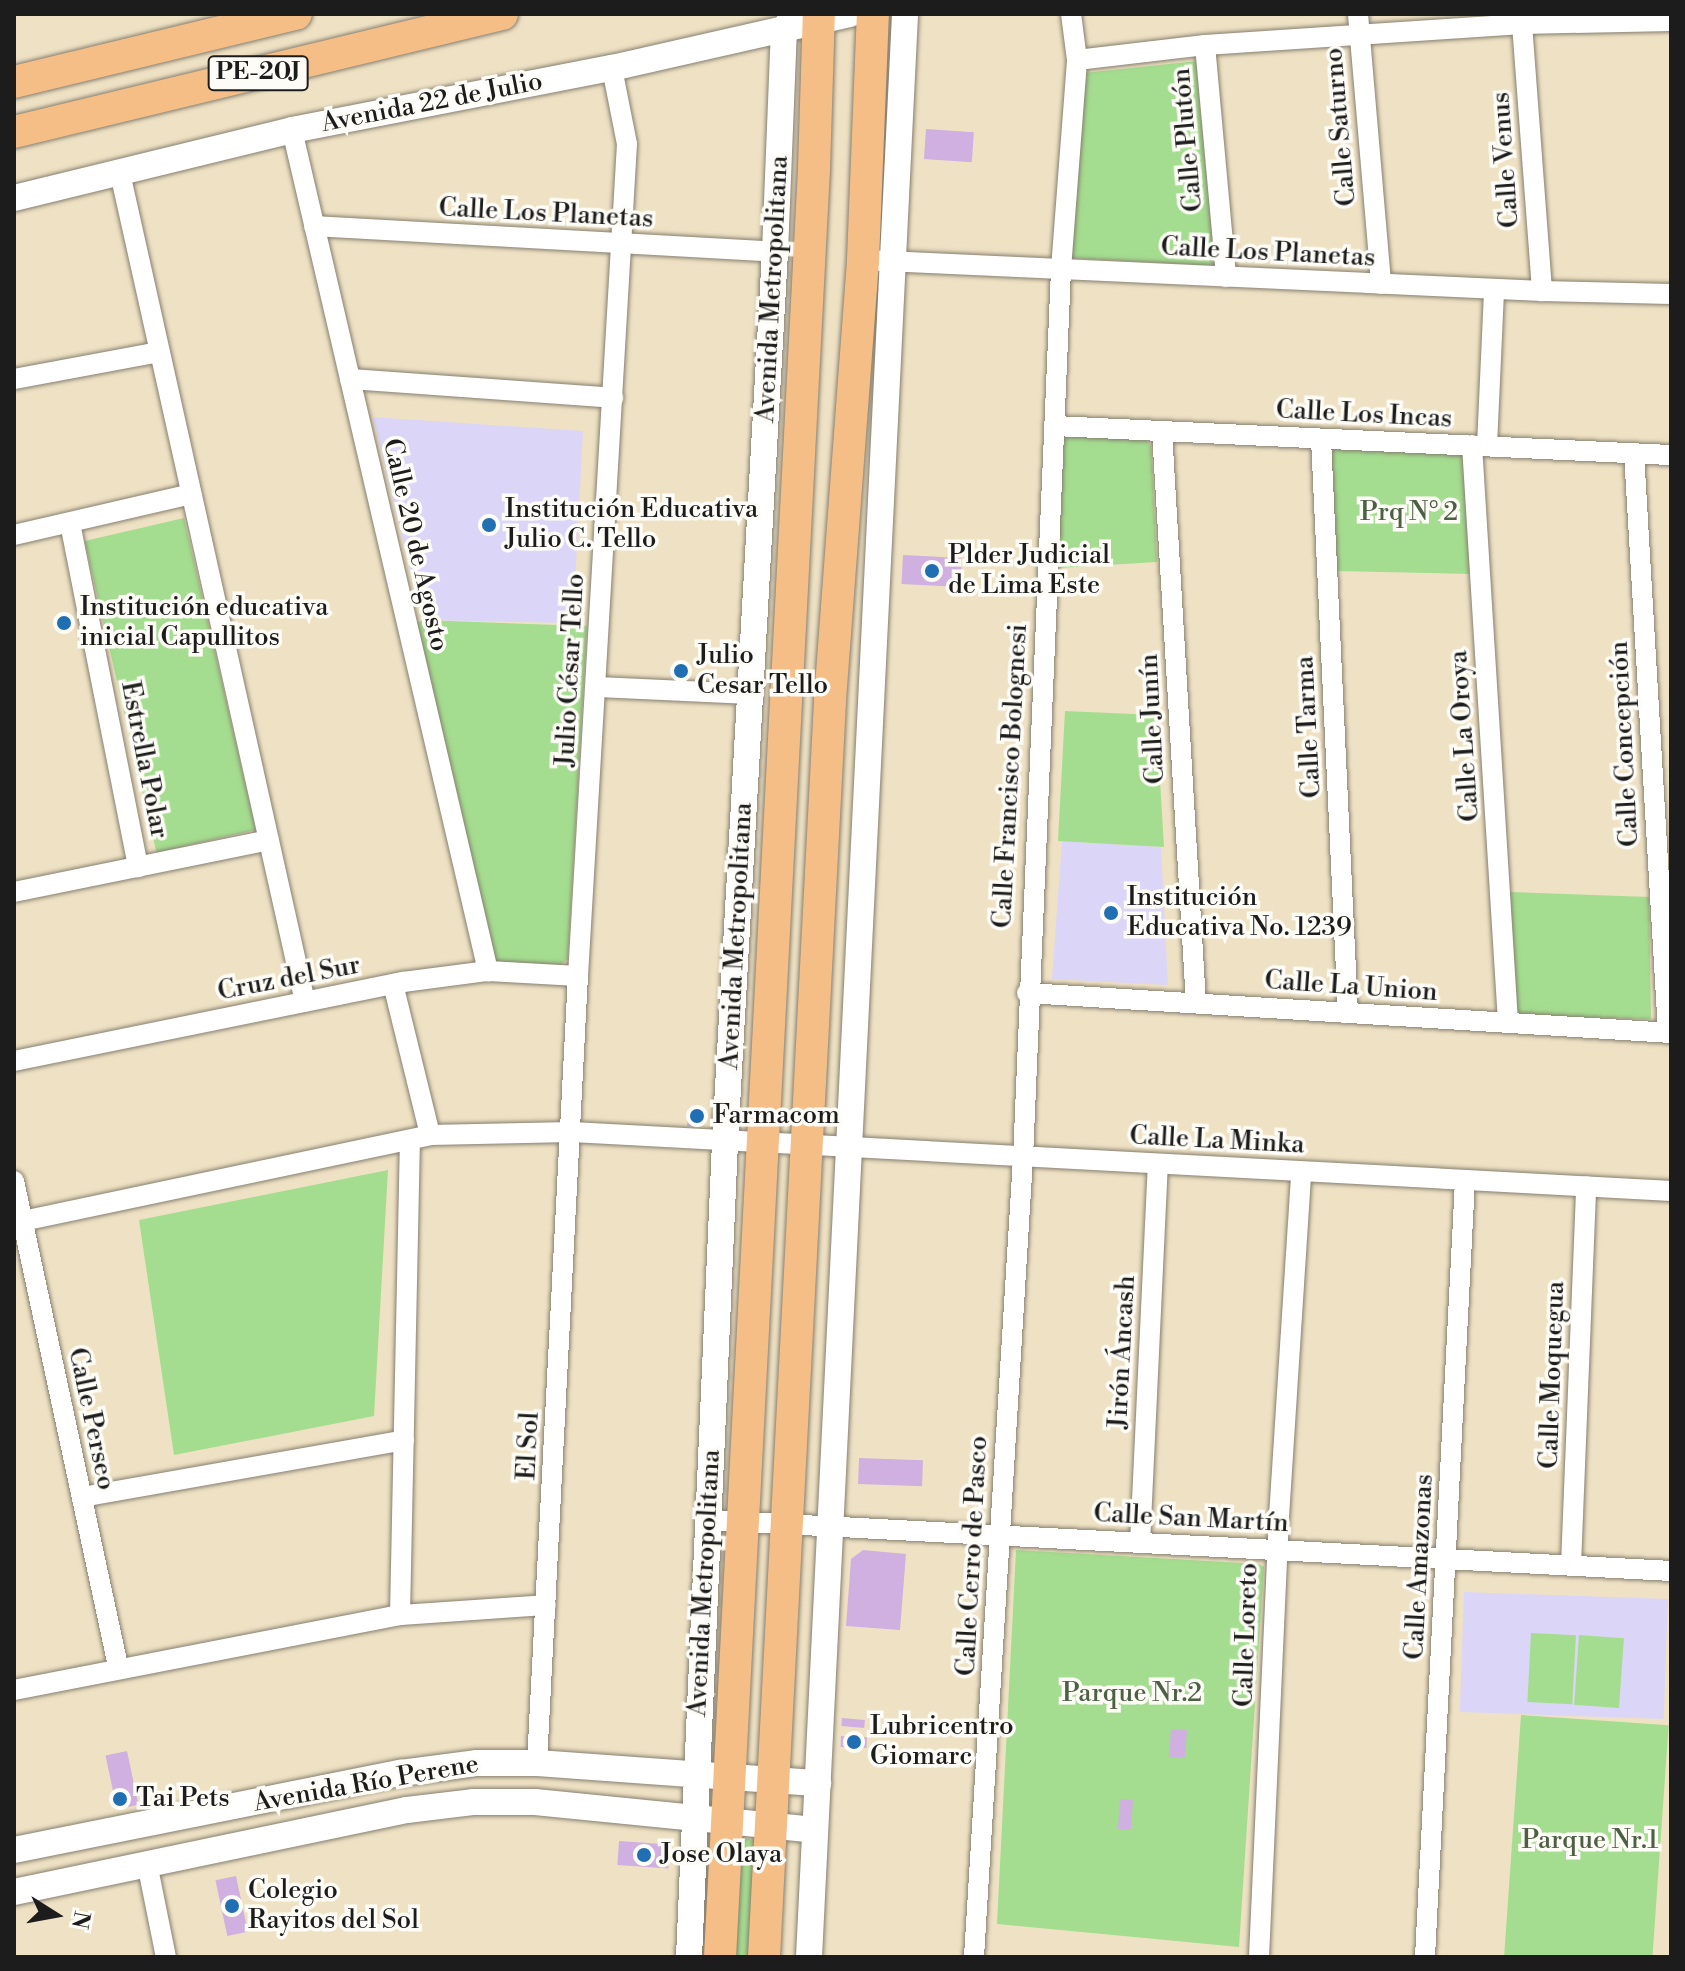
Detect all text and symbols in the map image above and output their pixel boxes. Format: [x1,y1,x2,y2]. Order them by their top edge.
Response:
street label: Calle Saturno [1319,47,1363,207]
road number: PE-20J [206,53,310,93]
street label: Avenida 22 de Julio [319,66,545,140]
street label: Calle Plutón [1166,67,1210,213]
street label: Calle Venus [1486,91,1526,229]
street label: Avenida Metropolitana [750,155,796,423]
street label: Calle Los Planetas [438,193,654,235]
street label: Calle Los Planetas [1160,232,1376,274]
street label: Calle Los Incas [1275,395,1453,435]
street label: Calle 20 de Agosto [375,436,455,654]
place label: Institución Educativa Julio C. Tello [505,494,758,556]
park label: Prq N° 2 [1360,497,1458,529]
marker: Institución Educativa Julio C. Tello [480,516,498,534]
place label: Plder Judicial de Lima Este [948,540,1110,602]
marker: Plder Judicial de Lima Este [923,562,941,580]
street label: Julio César Tello [550,573,592,767]
place label: Institución educativa inicial Capullitos [80,592,328,654]
marker: Institución educativa inicial Capullitos [55,614,73,632]
street label: Calle Francisco Bolognesi [987,623,1035,929]
place label: Julio Cesar Tello [697,640,828,702]
street label: Calle Concepción [1604,640,1646,848]
street label: Calle La Oroya [1443,649,1487,823]
street label: Calle Junín [1134,653,1172,785]
street label: Calle Tarma [1290,655,1328,799]
marker: Julio Cesar Tello [672,662,690,680]
street label: Estrella Polar [113,679,175,841]
street label: Avenida Metropolitana [714,802,760,1070]
place label: Institución Educativa No. 1239 [1127,882,1352,944]
marker: Institución Educativa No. 1239 [1102,904,1120,922]
street label: Cruz del Sur [215,950,363,1008]
street label: Calle La Union [1263,965,1439,1009]
place label: Farmacom [713,1100,840,1132]
marker: Farmacom [688,1107,706,1125]
street label: Calle La Minka [1129,1121,1305,1161]
street label: Jirón Áncash [1103,1275,1143,1429]
street label: Calle Moquegua [1534,1281,1572,1469]
street label: Calle Perseo [61,1345,121,1493]
street label: El Sol [512,1411,546,1481]
street label: Calle Cerro de Pasco [951,1435,995,1677]
street label: Avenida Metropolitana [682,1449,728,1717]
street label: Calle Amazonas [1400,1473,1440,1661]
street label: Calle San Martín [1093,1498,1289,1540]
street label: Calle Loreto [1229,1562,1265,1708]
park label: Parque Nr.2 [1062,1678,1202,1710]
place label: Lubricentro Giomarc [870,1711,1014,1772]
marker: Lubricentro Giomarc [845,1733,863,1751]
street label: Avenida Río Perene [251,1749,481,1819]
place label: Tai Pets [136,1783,230,1815]
marker: Tai Pets [111,1790,129,1808]
park label: Parque Nr.1 [1521,1825,1659,1857]
place label: Jose Olaya [660,1839,782,1871]
marker: Jose Olaya [635,1846,653,1864]
north arrow [16,1875,96,1955]
place label: Colegio Rayitos del Sol [248,1875,419,1936]
marker: Colegio Rayitos del Sol [223,1897,241,1915]
text: N [65,1909,95,1931]

